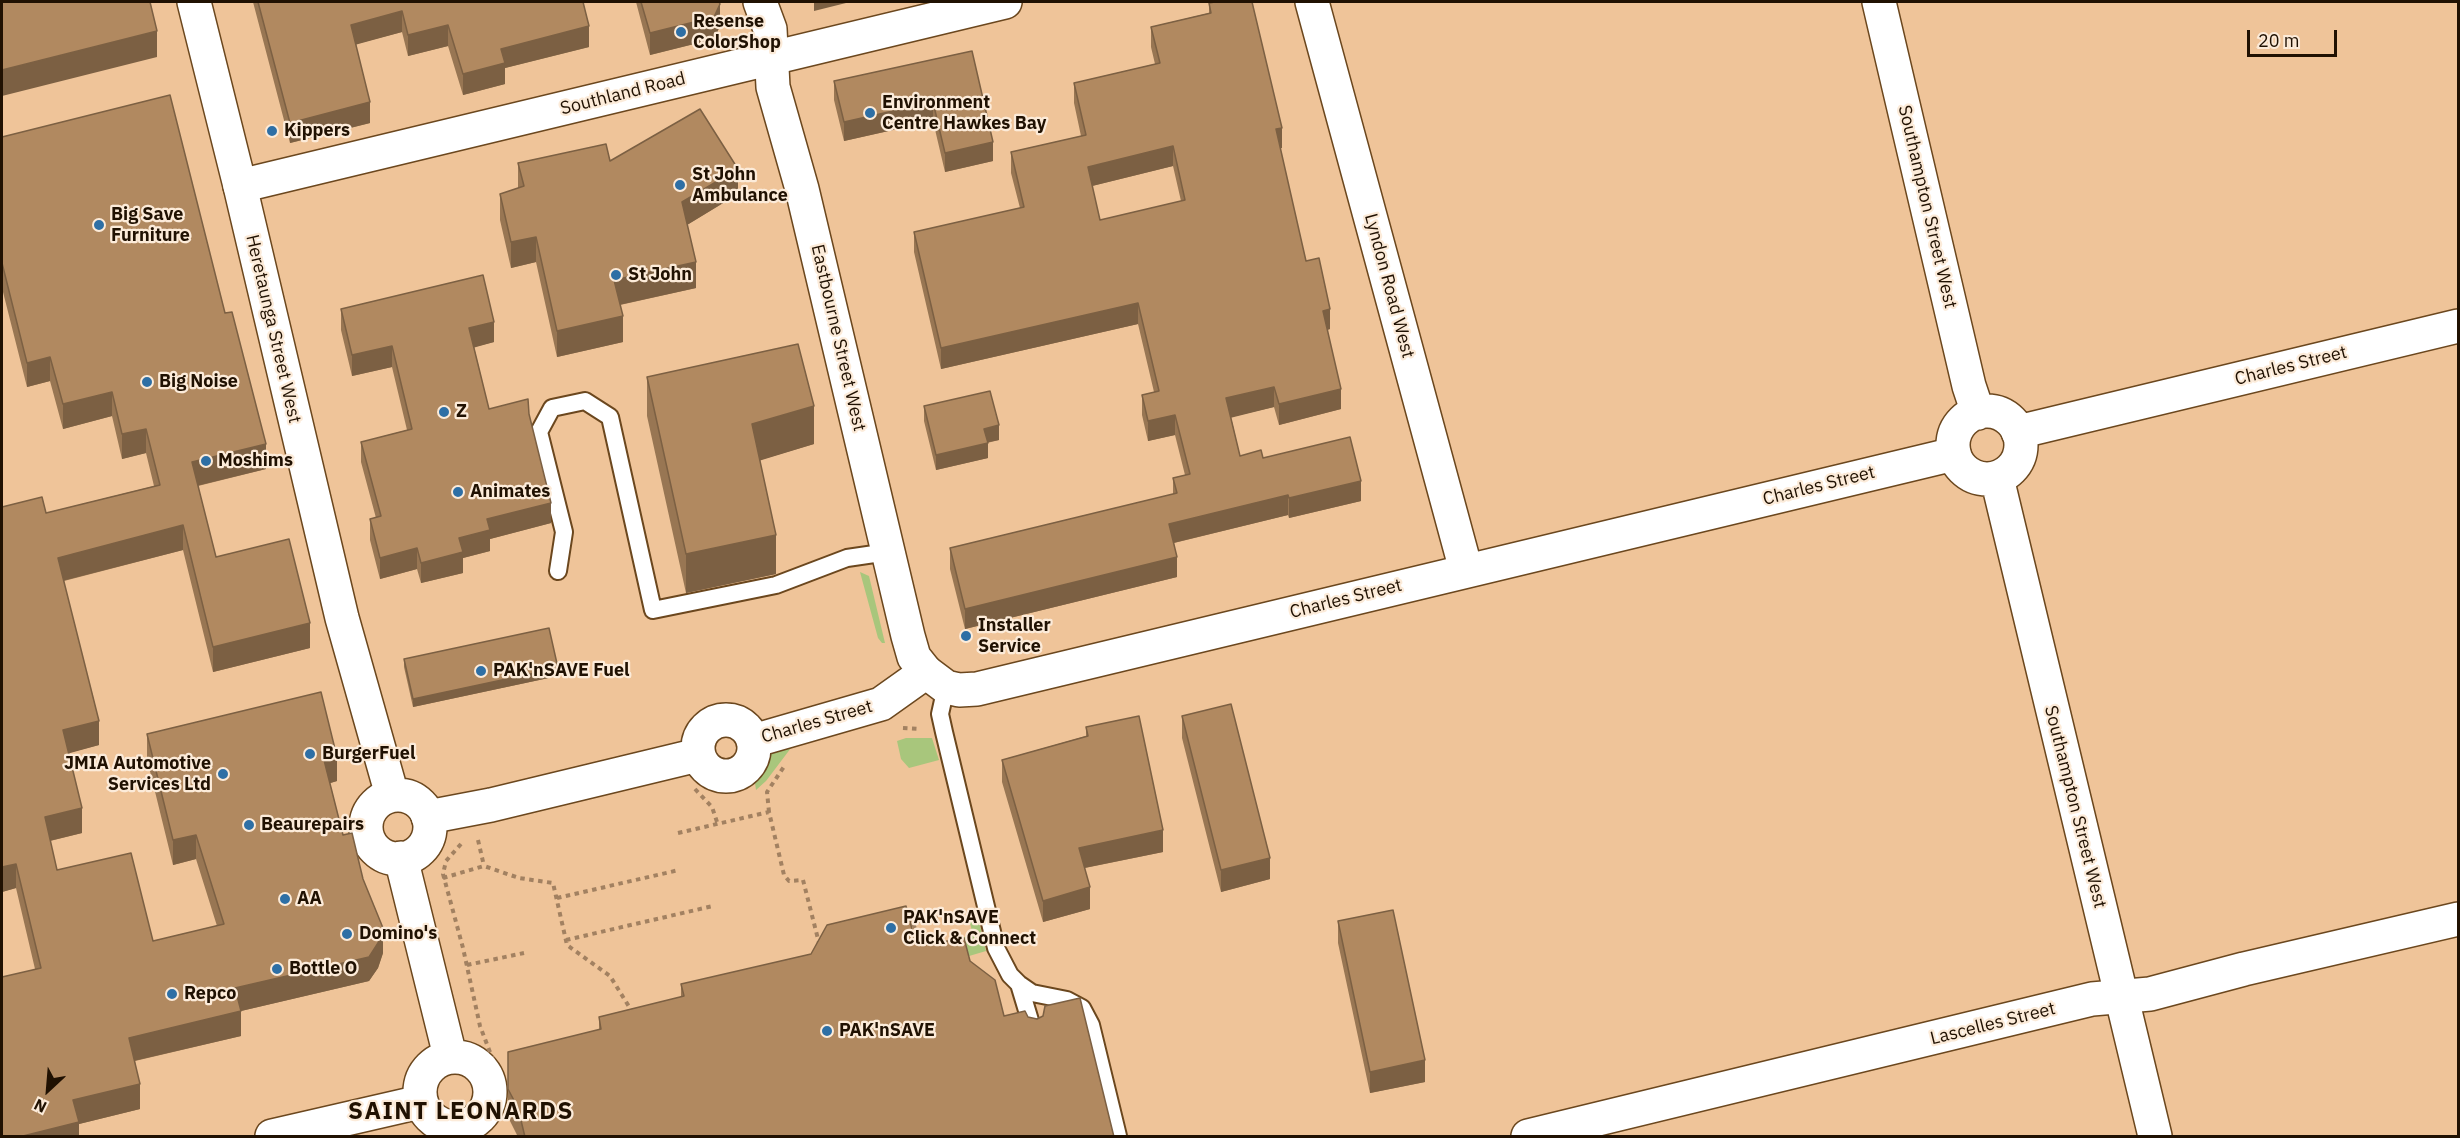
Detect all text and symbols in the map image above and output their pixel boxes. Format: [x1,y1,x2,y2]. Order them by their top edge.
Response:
place label: Resense ColorShop [693,11,781,54]
scale bar [2250,18,2340,56]
marker: Resense ColorShop [674,25,688,39]
text: 20 m [2258,29,2300,52]
street label: Southland Road [558,68,688,120]
place label: Environment Centre Hawkes Bay [882,92,1046,134]
street label: Southampton Street West [1893,103,1961,311]
marker: Environment Centre Hawkes Bay [863,106,877,120]
place label: Kippers [284,120,350,142]
marker: Kippers [265,124,279,138]
place label: St John Ambulance [692,164,788,207]
marker: St John Ambulance [673,178,687,192]
place label: Big Save Furniture [111,204,190,246]
street label: Lyndon Road West [1359,211,1419,361]
marker: Big Save Furniture [92,218,106,232]
street label: Heretaunga Street West [241,233,305,425]
street label: Eastbourne Street West [806,243,870,433]
place label: St John [628,264,692,286]
marker: St John [609,268,623,282]
street label: Charles Street [2233,342,2349,390]
place label: Big Noise [159,371,238,393]
marker: Big Noise [140,375,154,389]
place label: Z [456,401,467,423]
marker: Z [437,405,451,419]
place label: Moshims [218,450,293,472]
marker: Moshims [199,454,213,468]
street label: Charles Street [1761,462,1877,510]
place label: Animates [470,481,550,503]
marker: Animates [451,485,465,499]
street label: Charles Street [1288,575,1404,623]
place label: Installer Service [978,615,1051,658]
marker: Installer Service [959,629,973,643]
place label: PAK'nSAVE Fuel [493,660,630,682]
marker: PAK'nSAVE Fuel [474,664,488,678]
street label: Charles Street [759,696,875,748]
street label: Southampton Street West [2039,703,2111,911]
place label: BurgerFuel [322,743,415,765]
marker: BurgerFuel [303,747,317,761]
place label: JMIA Automotive Services Ltd [64,753,211,795]
marker: JMIA Automotive Services Ltd [216,767,230,781]
place label: Beaurepairs [261,814,364,836]
marker: Beaurepairs [242,818,256,832]
place label: AA [297,888,322,910]
marker: AA [278,892,292,906]
place label: PAK'nSAVE Click & Connect [903,907,1036,950]
marker: PAK'nSAVE Click & Connect [884,921,898,935]
place label: Domino's [359,923,437,945]
marker: Domino's [340,927,354,941]
place label: Bottle O [289,958,357,980]
marker: Bottle O [270,962,284,976]
place label: Repco [184,983,236,1005]
marker: Repco [165,987,179,1001]
street label: Lascelles Street [1928,998,2058,1050]
place label: PAK'nSAVE [839,1020,935,1042]
marker: PAK'nSAVE [820,1024,834,1038]
north arrow [18,1060,78,1120]
text: N [31,1095,50,1118]
district label: SAINT LEONARDS [348,1098,574,1126]

